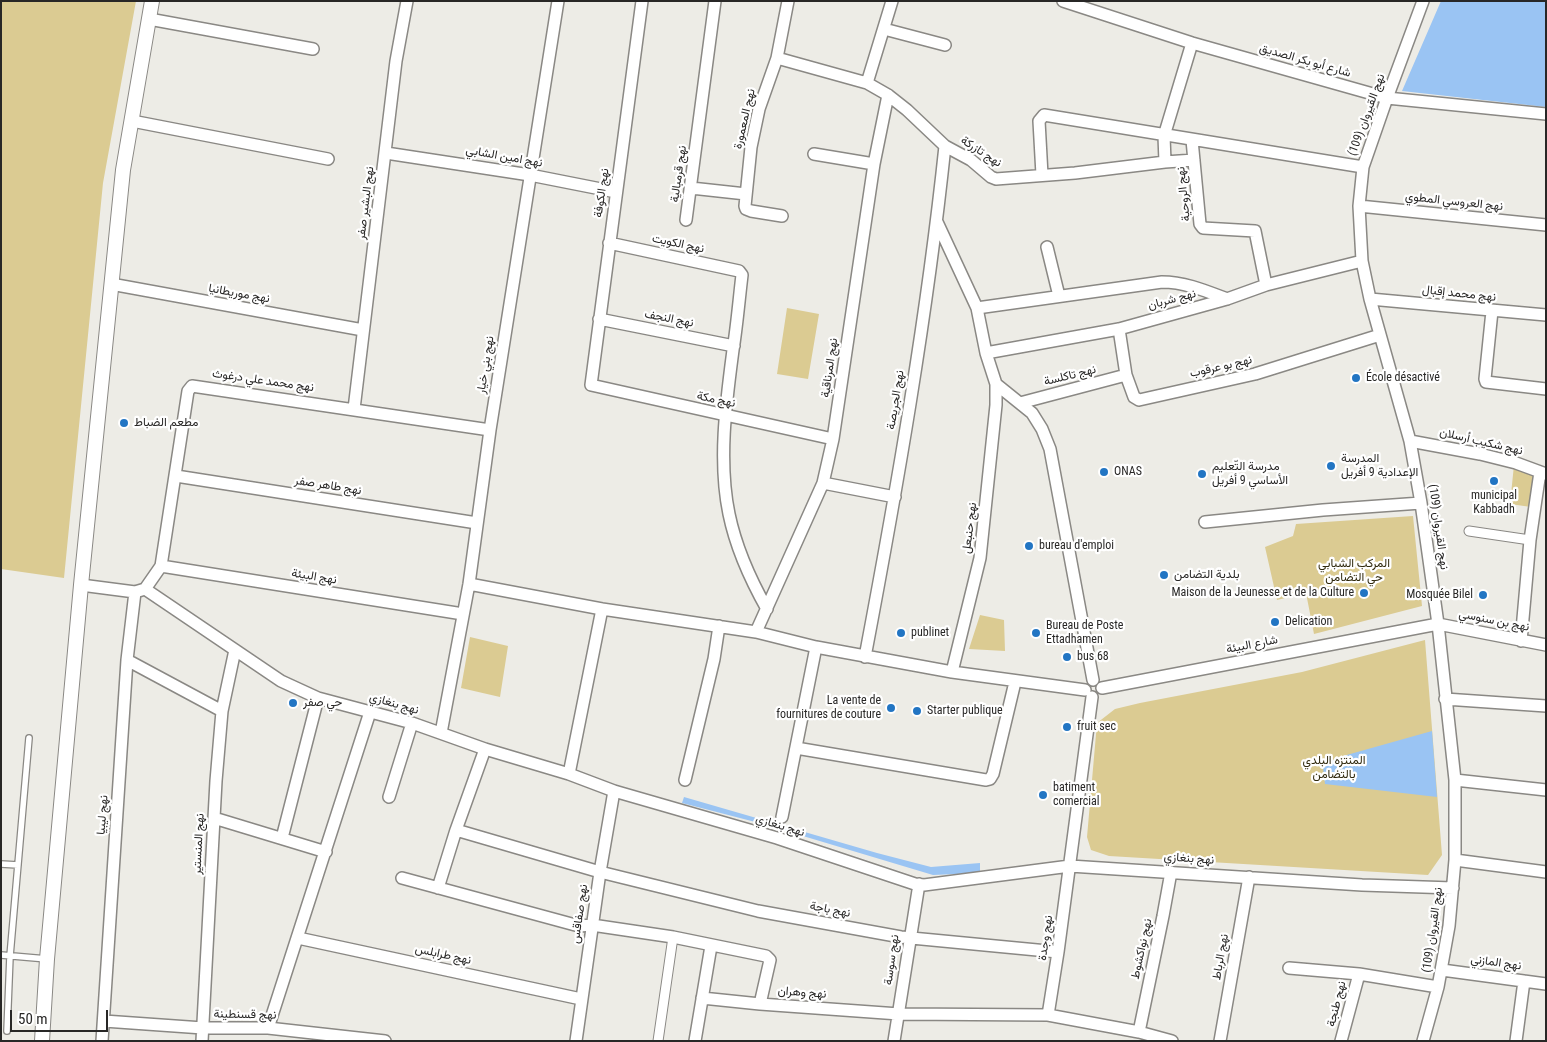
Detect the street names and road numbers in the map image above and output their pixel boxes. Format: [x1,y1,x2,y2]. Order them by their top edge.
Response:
street label: شارع أبو بكر الصديق [1258,41,1352,81]
street label: نهج القيروان (109) [1345,72,1389,158]
street label: نهج المعمورة [731,87,759,151]
street label: نهج تازركة [958,133,1004,171]
street label: نهج امين الشابي [464,143,544,171]
street label: نهج قرمبالية [668,145,690,203]
street label: نهج البشير صفر [354,166,378,240]
street label: نهج الروحية [1174,166,1194,222]
street label: نهج الكوفة [591,167,613,219]
street label: نهج العروسي المطوي [1404,190,1504,214]
street label: نهج الكويت [651,231,705,257]
street label: نهج موريطانيا [207,282,271,306]
street label: نهج محمد إقبال [1421,283,1497,305]
street label: نهج شربان [1146,287,1198,313]
street label: نهج النجف [643,307,695,331]
street label: نهج بني خيار [474,335,498,395]
street label: نهج المرناقية [819,337,841,399]
street label: نهج بو عرقوب [1188,353,1254,381]
street label: نهج تاكلسة [1043,363,1097,389]
street label: نهج محمد علي درغوث [211,367,315,395]
street label: نهج الجريصة [884,369,908,431]
street label: نهج مكة [695,389,737,411]
street label: نهج شكيب أرسلان [1438,425,1524,459]
street label: نهج طاهر صفر [293,474,363,498]
street label: نهج القيروان (109) [1425,483,1451,571]
street label: نهج حنبعل [960,502,980,554]
street label: نهج البيئة [290,566,338,588]
street label: نهج بن سنوسي [1458,607,1530,635]
street label: شارع البيئة [1225,633,1279,657]
street label: نهج بنغازي [368,690,420,718]
street label: نهج ليبيا [94,795,112,835]
street label: نهج بنغازي [754,812,806,840]
street label: نهج المنستير [190,813,208,875]
street label: نهج بنغازي [1163,850,1215,868]
street label: نهج صفاقس [569,883,591,945]
street label: نهج القيروان (109) [1420,886,1446,974]
street label: نهج باجة [808,899,852,921]
street label: نهج وجدة [1036,914,1056,962]
street label: نهج نواكشوط [1129,917,1155,981]
street label: نهج الرباط [1210,933,1232,981]
street label: نهج سوسة [881,934,903,986]
street label: نهج طرابلس [414,942,472,968]
street label: نهج المازني [1470,952,1522,974]
street label: نهج طنجة [1324,980,1350,1028]
street label: نهج وهران [777,984,827,1002]
street label: نهج قسنطينة [213,1007,277,1023]

